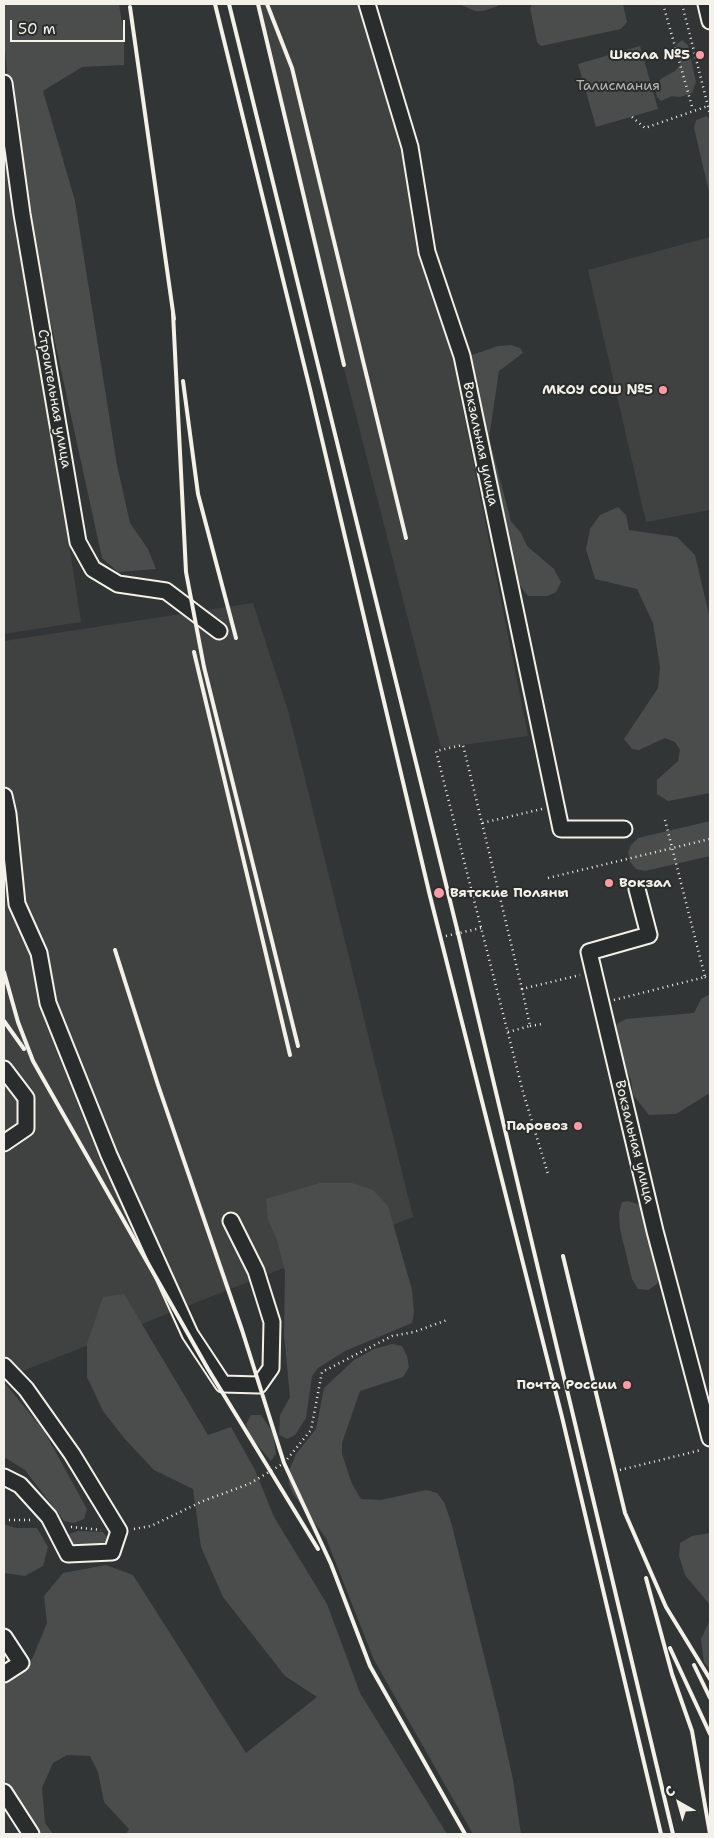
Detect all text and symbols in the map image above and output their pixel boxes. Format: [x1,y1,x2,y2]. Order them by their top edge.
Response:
scale bar [12,10,128,42]
text: 50 m [18,19,56,39]
place label: Школа №5 [610,47,690,63]
marker: Школа №5 [694,49,706,61]
park label: Талисмания [576,78,660,94]
street label: Строительная улица [34,328,74,470]
street label: Вокзальная улица [459,380,501,508]
place label: МКОУ СОШ №5 [542,382,653,398]
marker: МКОУ СОШ №5 [657,384,669,396]
place label: Вокзал [619,875,671,891]
marker: Вокзал [603,877,615,889]
place label: Вятские Поляны [450,885,569,901]
marker: Вятские Поляны [432,886,446,900]
street label: Вокзальная улица [611,1079,657,1205]
place label: Паровоз [506,1118,568,1134]
marker: Паровоз [572,1120,584,1132]
place label: Почта России [516,1377,617,1393]
marker: Почта России [621,1379,633,1391]
north arrow [654,1778,704,1828]
text: С [661,1781,679,1801]

